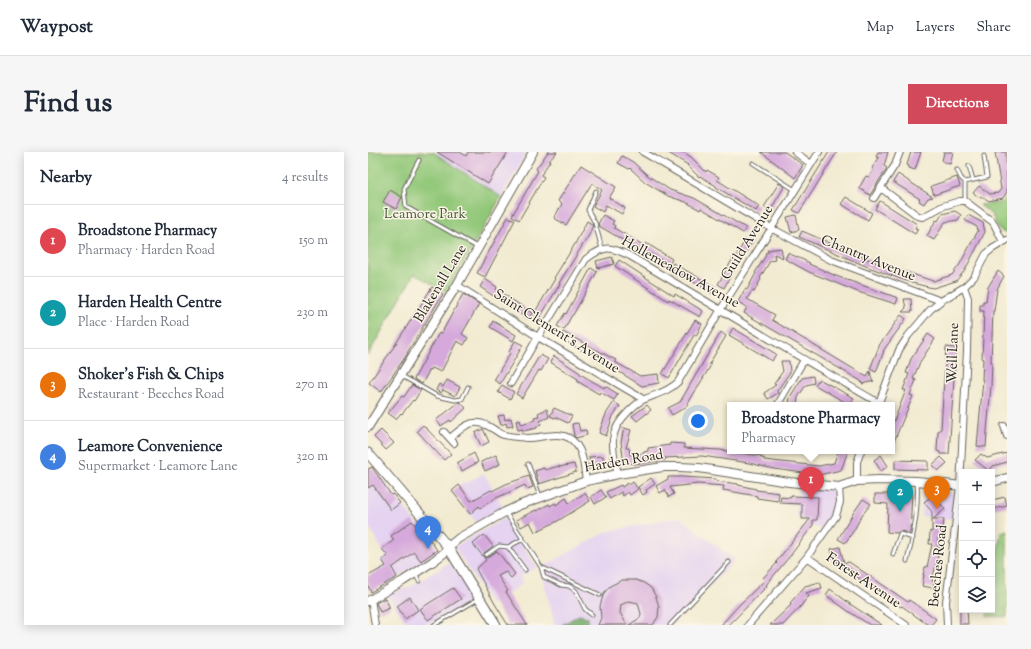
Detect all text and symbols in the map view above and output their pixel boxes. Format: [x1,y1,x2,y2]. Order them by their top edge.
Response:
text: Waypost [20,14,93,41]
text: Map [867,18,894,38]
text: Layers [916,18,954,38]
text: Share [976,18,1011,38]
text: Find us [24,84,112,124]
button: Directions [908,84,1007,124]
text: Nearby [40,166,92,190]
text: 4 results [282,169,328,187]
street label: Guild Avenue [717,202,779,284]
park label: Leamore Park [384,205,466,225]
text: Broadstone Pharmacy [78,221,217,242]
street label: Chantry Avenue [817,231,919,287]
text: 1 [51,232,55,250]
text: 150 m [299,232,328,250]
street label: Hollemeadow Avenue [617,232,743,314]
street label: Blakenall Lane [410,241,472,327]
text: Pharmacy · Harden Road [78,242,215,260]
street label: Saint Clement's Avenue [489,285,623,379]
text: Harden Health Centre [78,293,222,314]
text: 2 [50,304,56,322]
text: 230 m [296,304,328,322]
text: Place · Harden Road [78,314,189,332]
street label: Well Lane [943,322,965,384]
text: Shoker's Fish & Chips [78,365,224,386]
text: 3 [50,376,56,394]
text: 270 m [295,376,328,394]
text: Restaurant · Beeches Road [78,386,224,404]
popup [727,402,895,454]
text: Broadstone Pharmacy [741,409,881,430]
your location [688,411,708,431]
text: Pharmacy [741,430,796,448]
text: Leamore Convenience [78,437,222,458]
street label: Harden Road [583,445,665,479]
text: 4 [50,448,56,466]
text: 320 m [296,448,328,466]
text: Supermarket · Leamore Lane [78,458,238,476]
pin: 1 [798,467,824,500]
map controls [959,469,995,613]
button: + [959,469,995,505]
pin: 3 [924,476,950,509]
pin: 2 [887,479,913,512]
button: − [959,505,995,541]
pin: 4 [415,516,441,549]
street label: Beeches Road [925,524,953,608]
button: locate [959,541,995,577]
street label: Forest Avenue [821,548,905,614]
button: layers [959,577,995,613]

